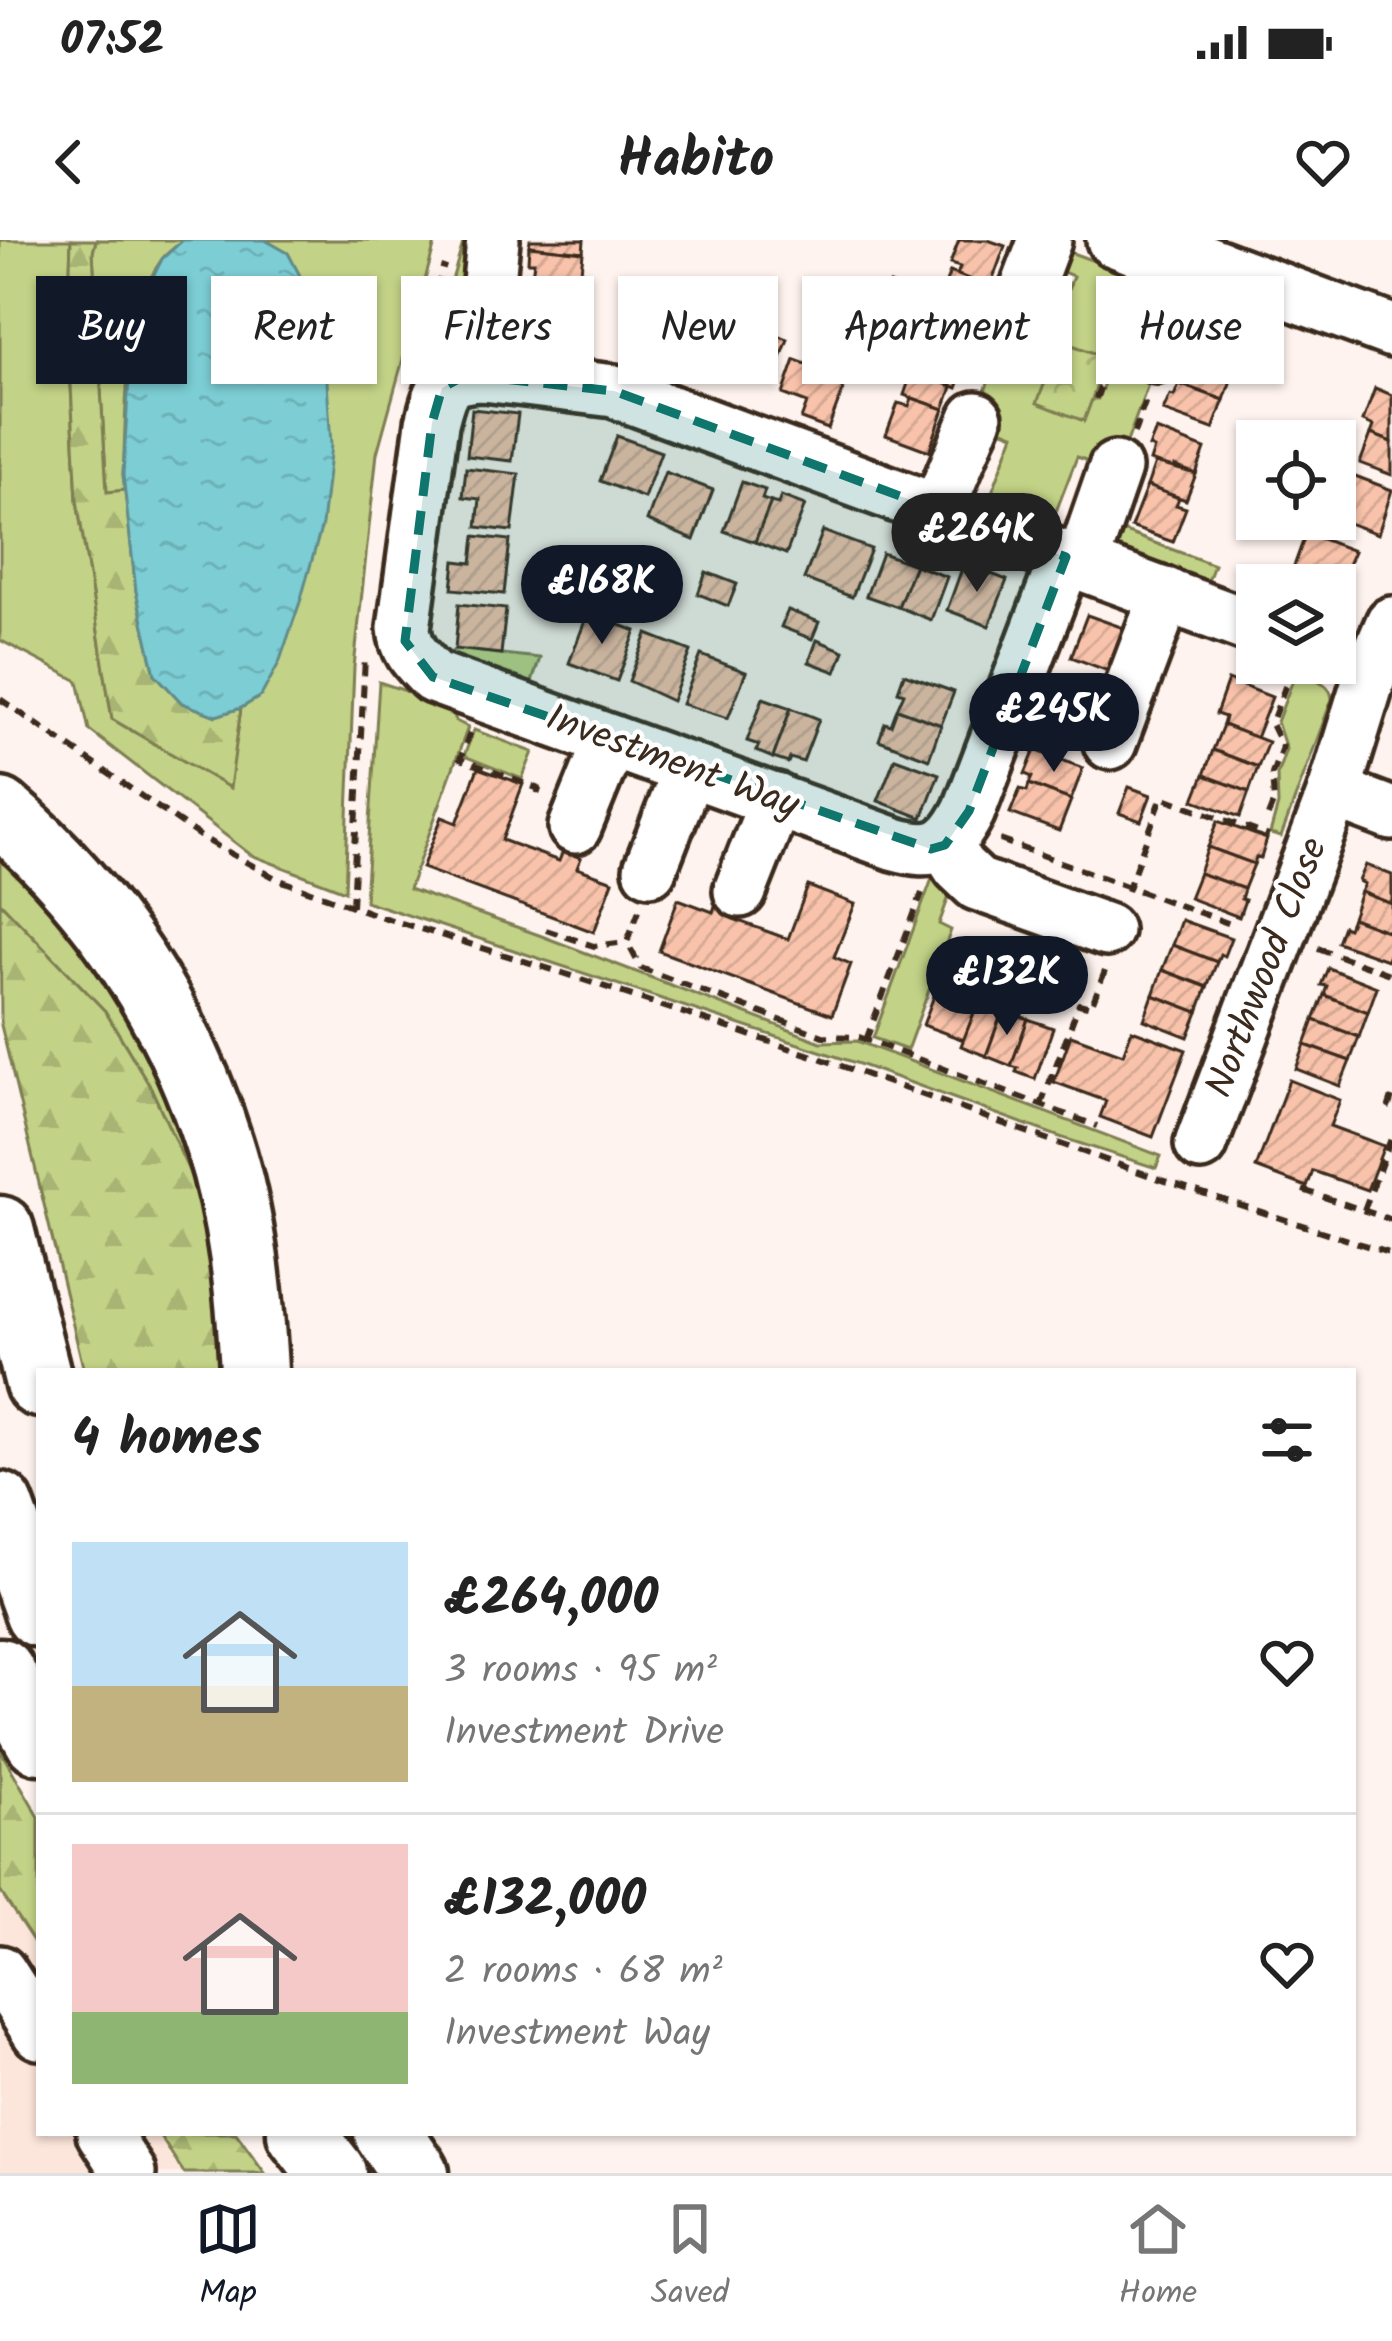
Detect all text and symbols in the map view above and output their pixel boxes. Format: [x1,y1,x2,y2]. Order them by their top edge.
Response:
text: 07:52 [60,6,164,78]
text: Habito [618,119,774,205]
icon: back [36,129,102,195]
icon: heart [1290,129,1356,195]
chip: Buy [36,276,187,384]
chip: Rent [211,276,377,384]
chip: Filters [401,276,594,384]
chip: New [618,276,778,384]
chip: Apartment [802,276,1072,384]
chip: House [1096,276,1284,384]
map controls [1236,420,1356,684]
button: locate [1236,420,1356,540]
pin: £264K [893,493,1061,595]
text: £264K [918,501,1036,563]
pin: £168K [518,545,686,647]
text: £168K [548,553,656,615]
button: layers [1236,564,1356,684]
pin: £245K [970,673,1138,775]
text: £245K [996,681,1112,743]
street label: Investment Way [537,688,808,838]
street label: Northwood Close [1190,829,1346,1107]
pin: £132K [923,936,1091,1038]
text: £132K [953,944,1061,1006]
text: 4 homes [72,1400,262,1481]
icon: filters [1254,1407,1320,1473]
text: £264,000 [444,1560,658,1641]
icon: home [168,1590,312,1734]
icon: heart [1254,1629,1320,1695]
text: 3 rooms · 95 m² [444,1641,717,1703]
text: Investment Drive [444,1703,724,1765]
text: £132,000 [444,1861,646,1942]
icon: home [168,1892,312,2036]
icon: heart [1254,1931,1320,1997]
text: 2 rooms · 68 m² [444,1942,723,2004]
text: Investment Way [444,2004,710,2066]
tab: Map [195,2196,261,2321]
tab: Saved [651,2196,729,2321]
tab: Home [1119,2196,1197,2321]

